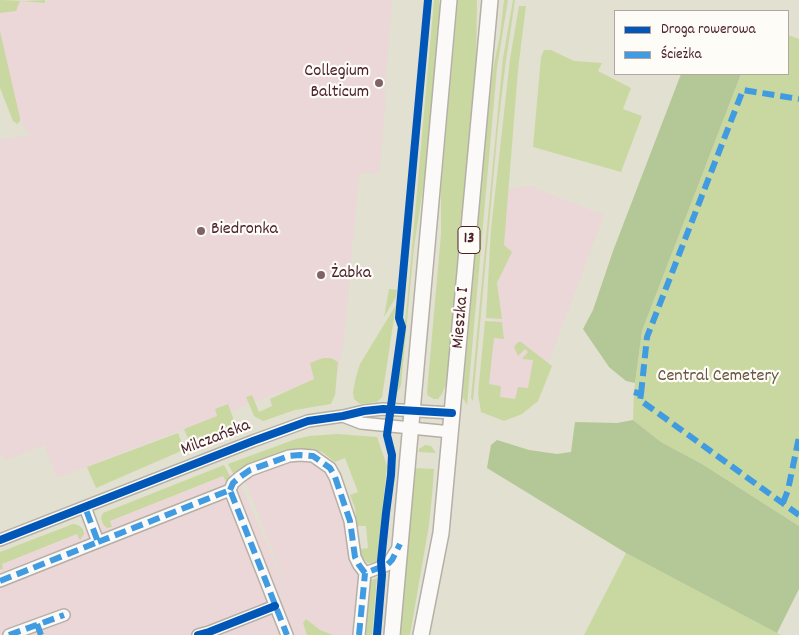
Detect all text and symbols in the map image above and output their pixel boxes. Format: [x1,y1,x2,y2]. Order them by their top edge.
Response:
legend [614,10,789,75]
text: Droga rowerowa [661,19,755,41]
text: Ścieżka [661,44,701,66]
place label: Collegium Balticum [304,62,369,104]
marker: Collegium Balticum [373,77,385,89]
place label: Biedronka [211,220,278,242]
marker: Biedronka [195,225,207,237]
road number: 13 [458,226,480,254]
place label: Żabka [331,264,371,286]
marker: Żabka [315,269,327,281]
street label: Mieszka I [449,286,475,350]
park label: Central Cemetery [658,367,778,389]
street label: Milczańska [178,416,254,462]

